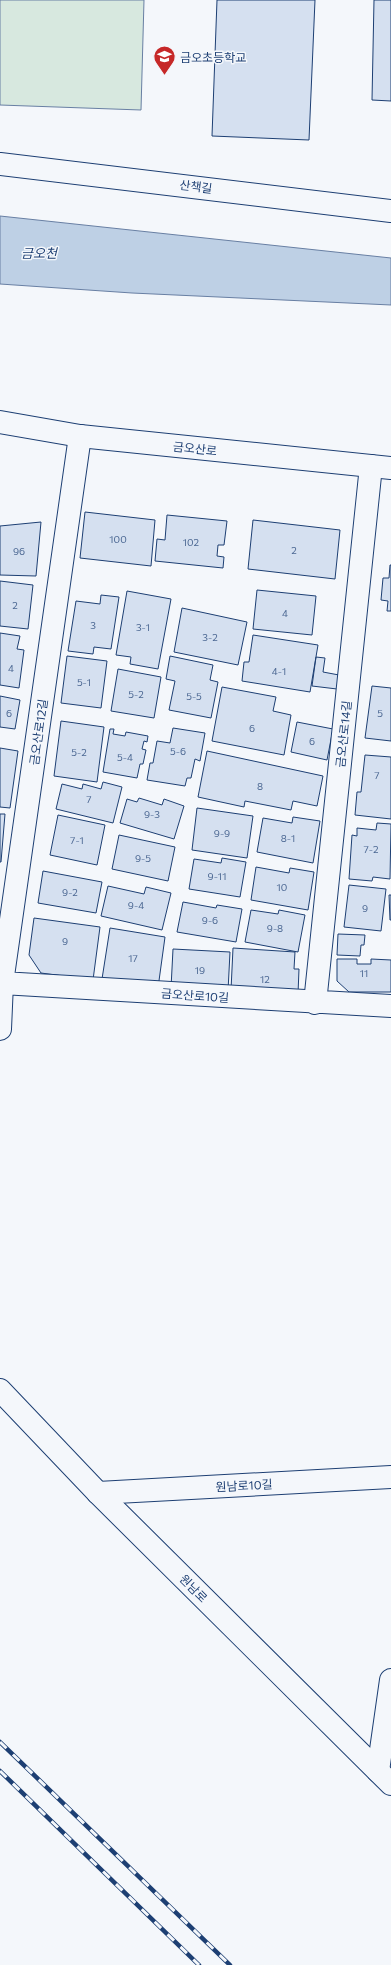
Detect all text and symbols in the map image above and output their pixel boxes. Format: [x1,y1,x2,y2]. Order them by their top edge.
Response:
school or university icon: 금오초등학교 [152,44,178,77]
place label: 금오초등학교 [180,50,246,64]
street label: 산책길 [179,177,213,195]
water label: 금오천 [21,245,58,261]
street label: 금오산로 [172,439,218,457]
house number: 100 [109,533,127,545]
house number: 102 [183,536,200,548]
house number: 2 [291,544,297,556]
house number: 96 [13,545,25,557]
house number: 2 [12,599,18,611]
house number: 4 [282,607,288,619]
house number: 3 [90,619,96,631]
house number: 3-1 [136,621,150,633]
house number: 3-2 [202,631,218,643]
house number: 4 [8,662,14,674]
house number: 4-1 [272,665,286,677]
house number: 5-1 [77,676,91,688]
house number: 5-2 [128,688,144,700]
house number: 5-5 [186,690,202,702]
street label: 금오산로12길 [26,698,50,766]
street label: 금오산로14길 [333,700,353,768]
house number: 6 [6,707,12,719]
house number: 5 [377,707,383,719]
house number: 6 [249,722,255,734]
house number: 6 [309,735,315,747]
house number: 5-6 [170,745,186,757]
house number: 5-2 [71,746,87,758]
house number: 5-4 [117,751,133,763]
house number: 7 [374,769,380,781]
house number: 8 [257,780,263,792]
house number: 7 [86,793,92,805]
house number: 9-3 [144,808,160,820]
house number: 9-9 [214,827,230,839]
house number: 8-1 [281,832,295,844]
house number: 7-1 [70,834,84,846]
house number: 7-2 [363,843,379,855]
house number: 9-5 [135,852,151,864]
house number: 9-11 [208,870,226,882]
house number: 10 [277,881,287,893]
house number: 9-2 [62,886,78,898]
house number: 9-4 [128,899,144,911]
house number: 9 [362,902,368,914]
house number: 9-6 [202,914,218,926]
house number: 9-8 [267,922,283,934]
house number: 9 [62,935,68,947]
house number: 17 [128,952,138,964]
house number: 19 [195,964,205,976]
house number: 11 [360,967,368,979]
house number: 12 [260,973,270,985]
street label: 금오산로10길 [161,986,229,1004]
street label: 원남로10길 [215,1477,273,1493]
street label: 원남로 [177,1571,211,1605]

